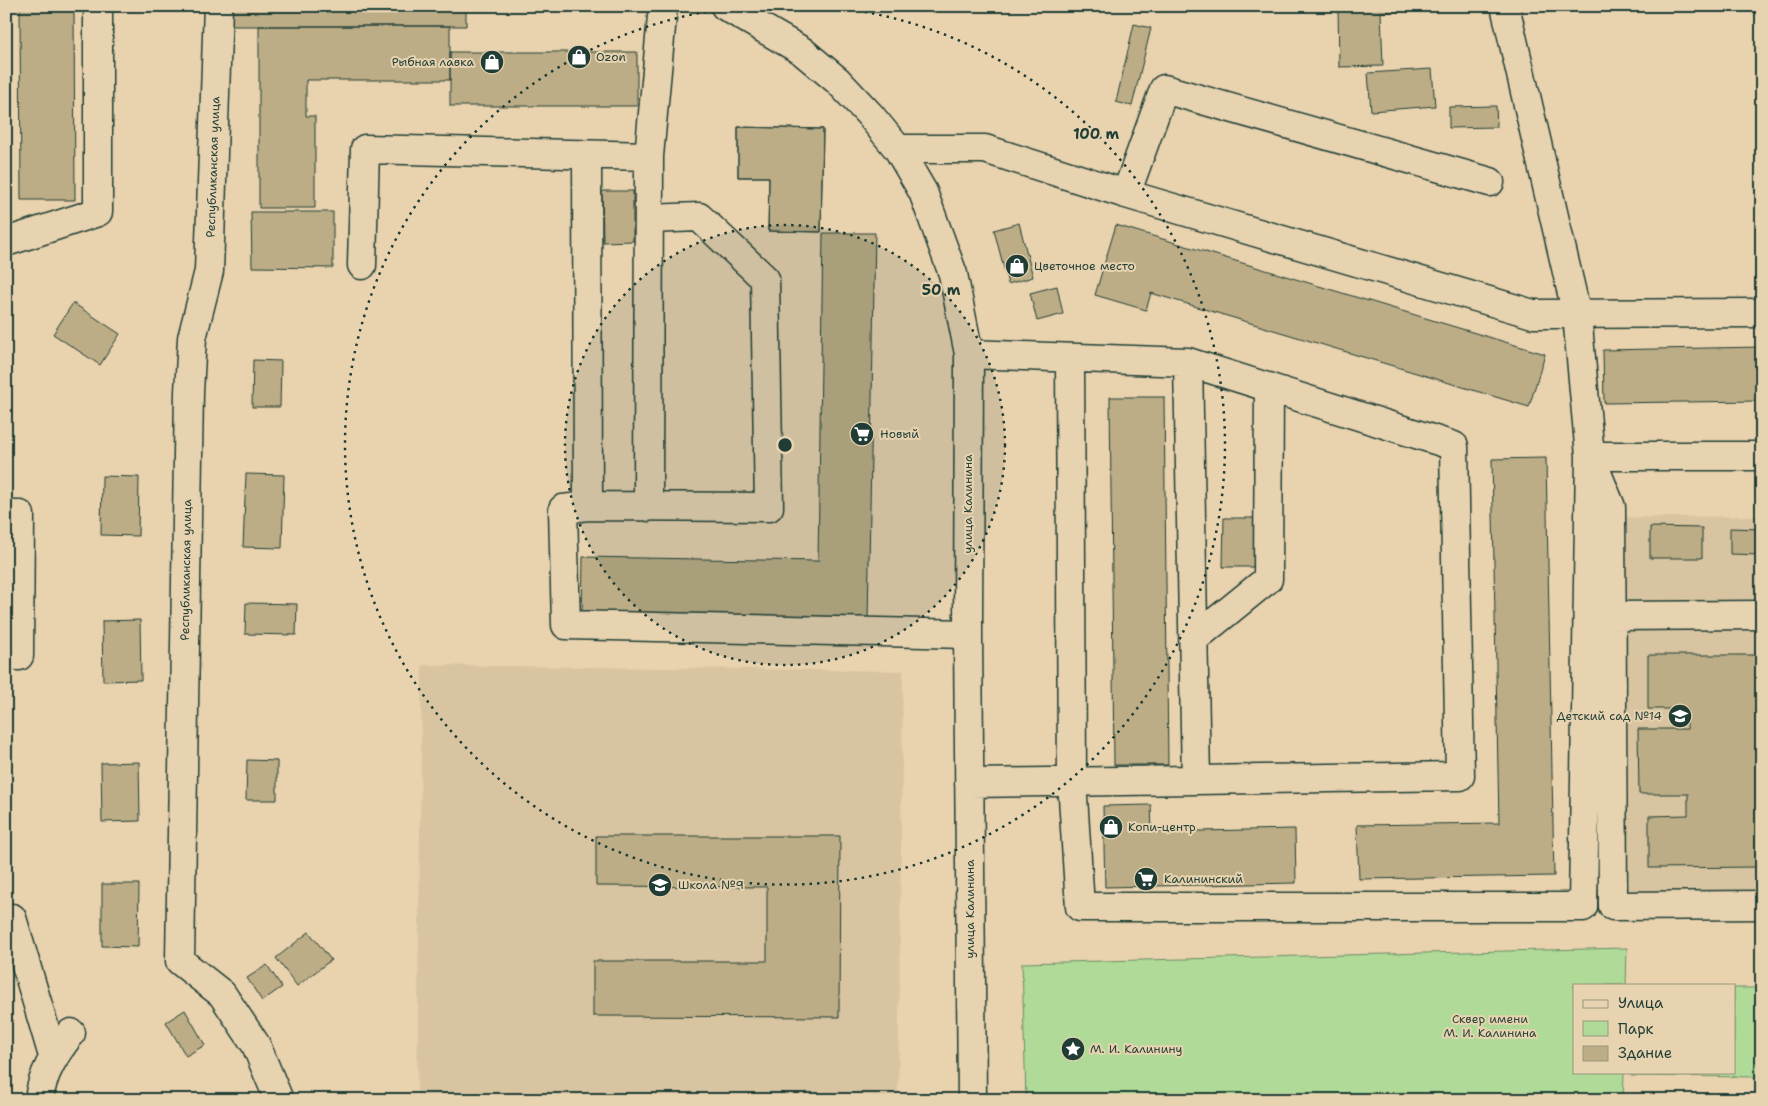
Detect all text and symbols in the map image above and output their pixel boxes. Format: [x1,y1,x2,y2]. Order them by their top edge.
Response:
shop icon: Ozon [566,44,592,70]
shop icon: Рыбная лавка [479,49,505,75]
place label: Ozon [596,49,626,65]
place label: Рыбная лавка [392,54,475,70]
street label: Республиканская улица [203,96,223,238]
text: 100 m [1073,124,1119,144]
shop icon: Цветочное место [1004,253,1030,279]
place label: Цветочное место [1034,258,1135,274]
text: 50 m [922,280,961,300]
supermarket icon: Новый [849,421,875,447]
place label: Новый [880,426,919,442]
centre of rings [776,436,794,454]
street label: улица Калинина [960,454,976,554]
street label: Республиканская улица [177,499,195,641]
school or university icon: Детский сад №14 [1667,703,1693,729]
place label: Детский сад №14 [1557,708,1662,724]
shop icon: Копи-центр [1098,814,1124,840]
place label: Копи-центр [1128,819,1196,835]
street label: улица Калинина [962,859,978,959]
supermarket icon: Калининский [1133,866,1159,892]
place label: Калининский [1164,871,1243,887]
school or university icon: Школа №9 [647,872,673,898]
place label: Школа №9 [678,877,744,893]
legend [1573,984,1736,1074]
text: Улица [1618,993,1664,1013]
park label: Сквер имени М. И. Калинина [1444,1011,1537,1041]
text: Парк [1618,1019,1654,1039]
place icon: М. И. Калинину [1060,1036,1086,1062]
place label: М. И. Калинину [1090,1041,1183,1057]
text: Здание [1618,1043,1672,1063]

